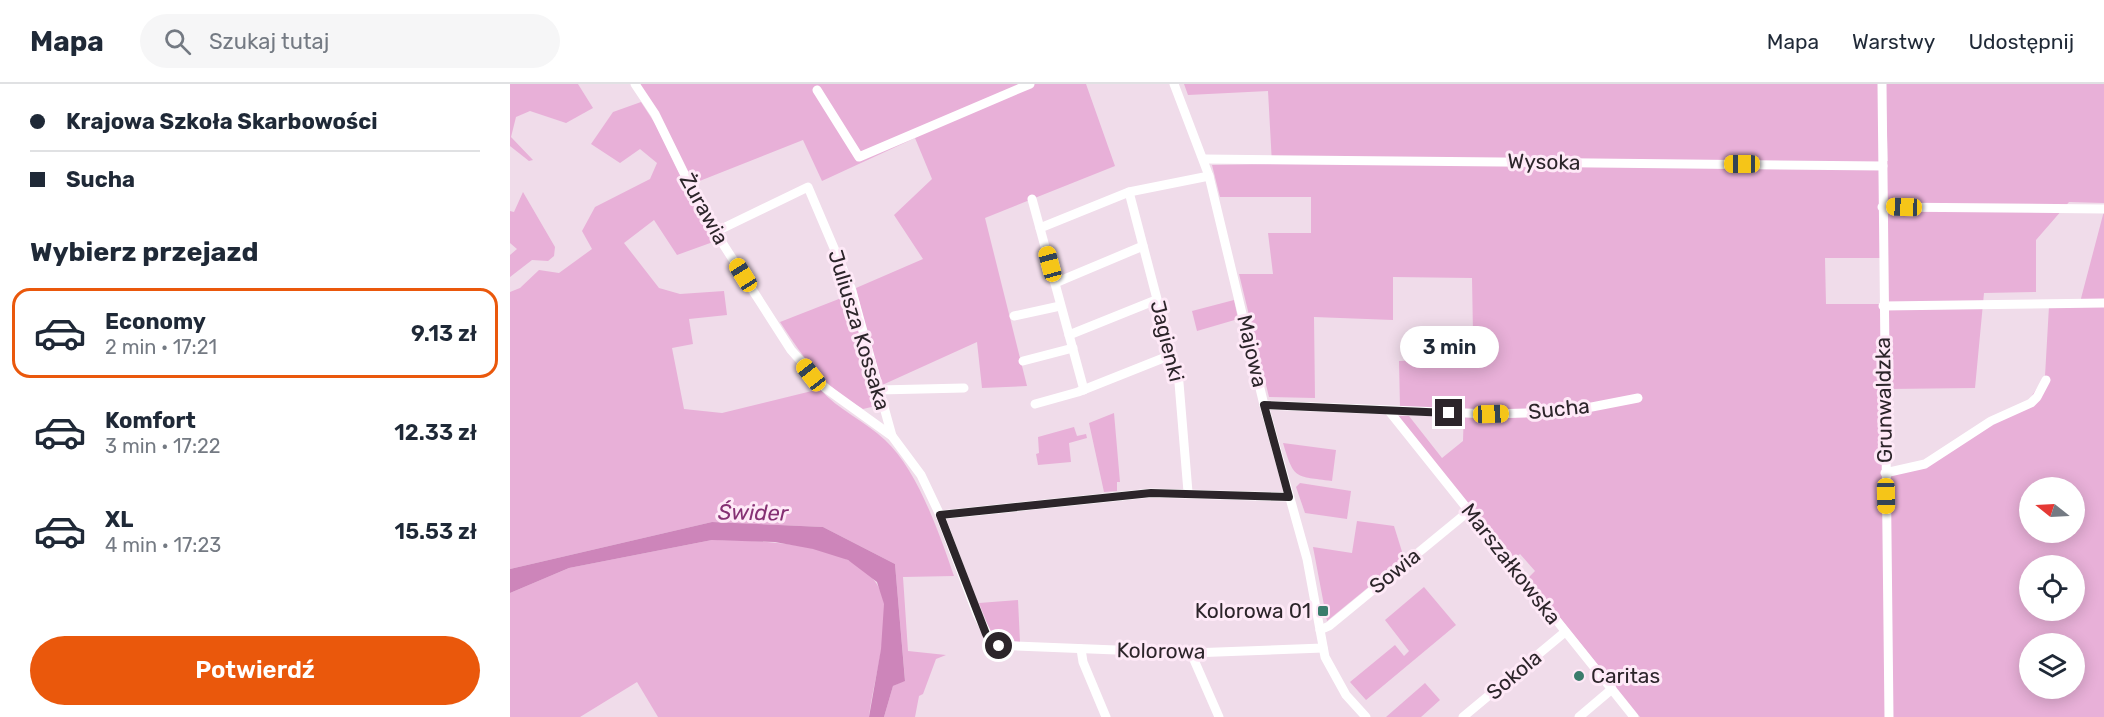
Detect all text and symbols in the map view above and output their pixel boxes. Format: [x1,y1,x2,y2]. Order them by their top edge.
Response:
search box [140,14,560,68]
text: Mapa [30,25,104,58]
icon: search [161,25,194,58]
text: Szukaj tutaj [209,28,329,55]
text: Mapa [1767,29,1819,54]
text: Warstwy [1852,29,1935,54]
text: Udostępnij [1968,29,2074,54]
text: Krajowa Szkoła Skarbowości [66,108,378,135]
street label: Wysoka [1507,148,1581,175]
car [1724,155,1760,173]
text: Sucha [66,166,135,193]
street label: Żurawia [675,169,734,249]
car [1886,197,1922,217]
text: Wybierz przejazd [30,236,258,268]
car [1037,244,1063,284]
street label: Juliusza Kossaka [823,247,896,413]
car [726,255,760,295]
street label: Jagienki [1145,298,1190,384]
icon: car [33,306,87,360]
text: Economy [105,308,206,335]
street label: Majowa [1232,312,1273,390]
text: 9.13 zł [411,320,477,347]
callout: 3 min [1400,326,1498,368]
text: 2 min · 17:21 [105,335,217,359]
text: 3 min [1423,335,1476,359]
street label: Grunwaldzka [1870,337,1897,463]
car [793,355,829,395]
street label: Sucha [1527,393,1591,424]
route end [1435,399,1462,426]
car [1473,404,1509,424]
icon: car [33,405,87,459]
text: Komfort [105,407,196,434]
text: 12.33 zł [394,419,477,446]
text: 3 min · 17:22 [105,434,220,458]
north arrow [2019,477,2085,543]
map controls [2019,477,2085,699]
car [1877,478,1895,514]
water label: Świder [718,498,790,527]
street label: Marszałkowska [1456,498,1566,629]
icon: car [33,504,87,558]
text: XL [105,506,133,533]
text: 15.53 zł [395,518,477,545]
text: 4 min · 17:23 [105,533,221,557]
street label: Sowia [1364,543,1425,599]
button: locate [2019,555,2085,621]
place label: Kolorowa 01 [1195,598,1311,623]
marker: Kolorowa 01 [1316,604,1330,618]
route start [985,632,1012,659]
button: layers [2019,633,2085,699]
button: Potwierdź [30,636,480,705]
street label: Kolorowa [1116,637,1206,664]
street label: Sokola [1481,644,1546,705]
place label: Caritas [1591,663,1660,688]
marker: Caritas [1572,669,1586,683]

